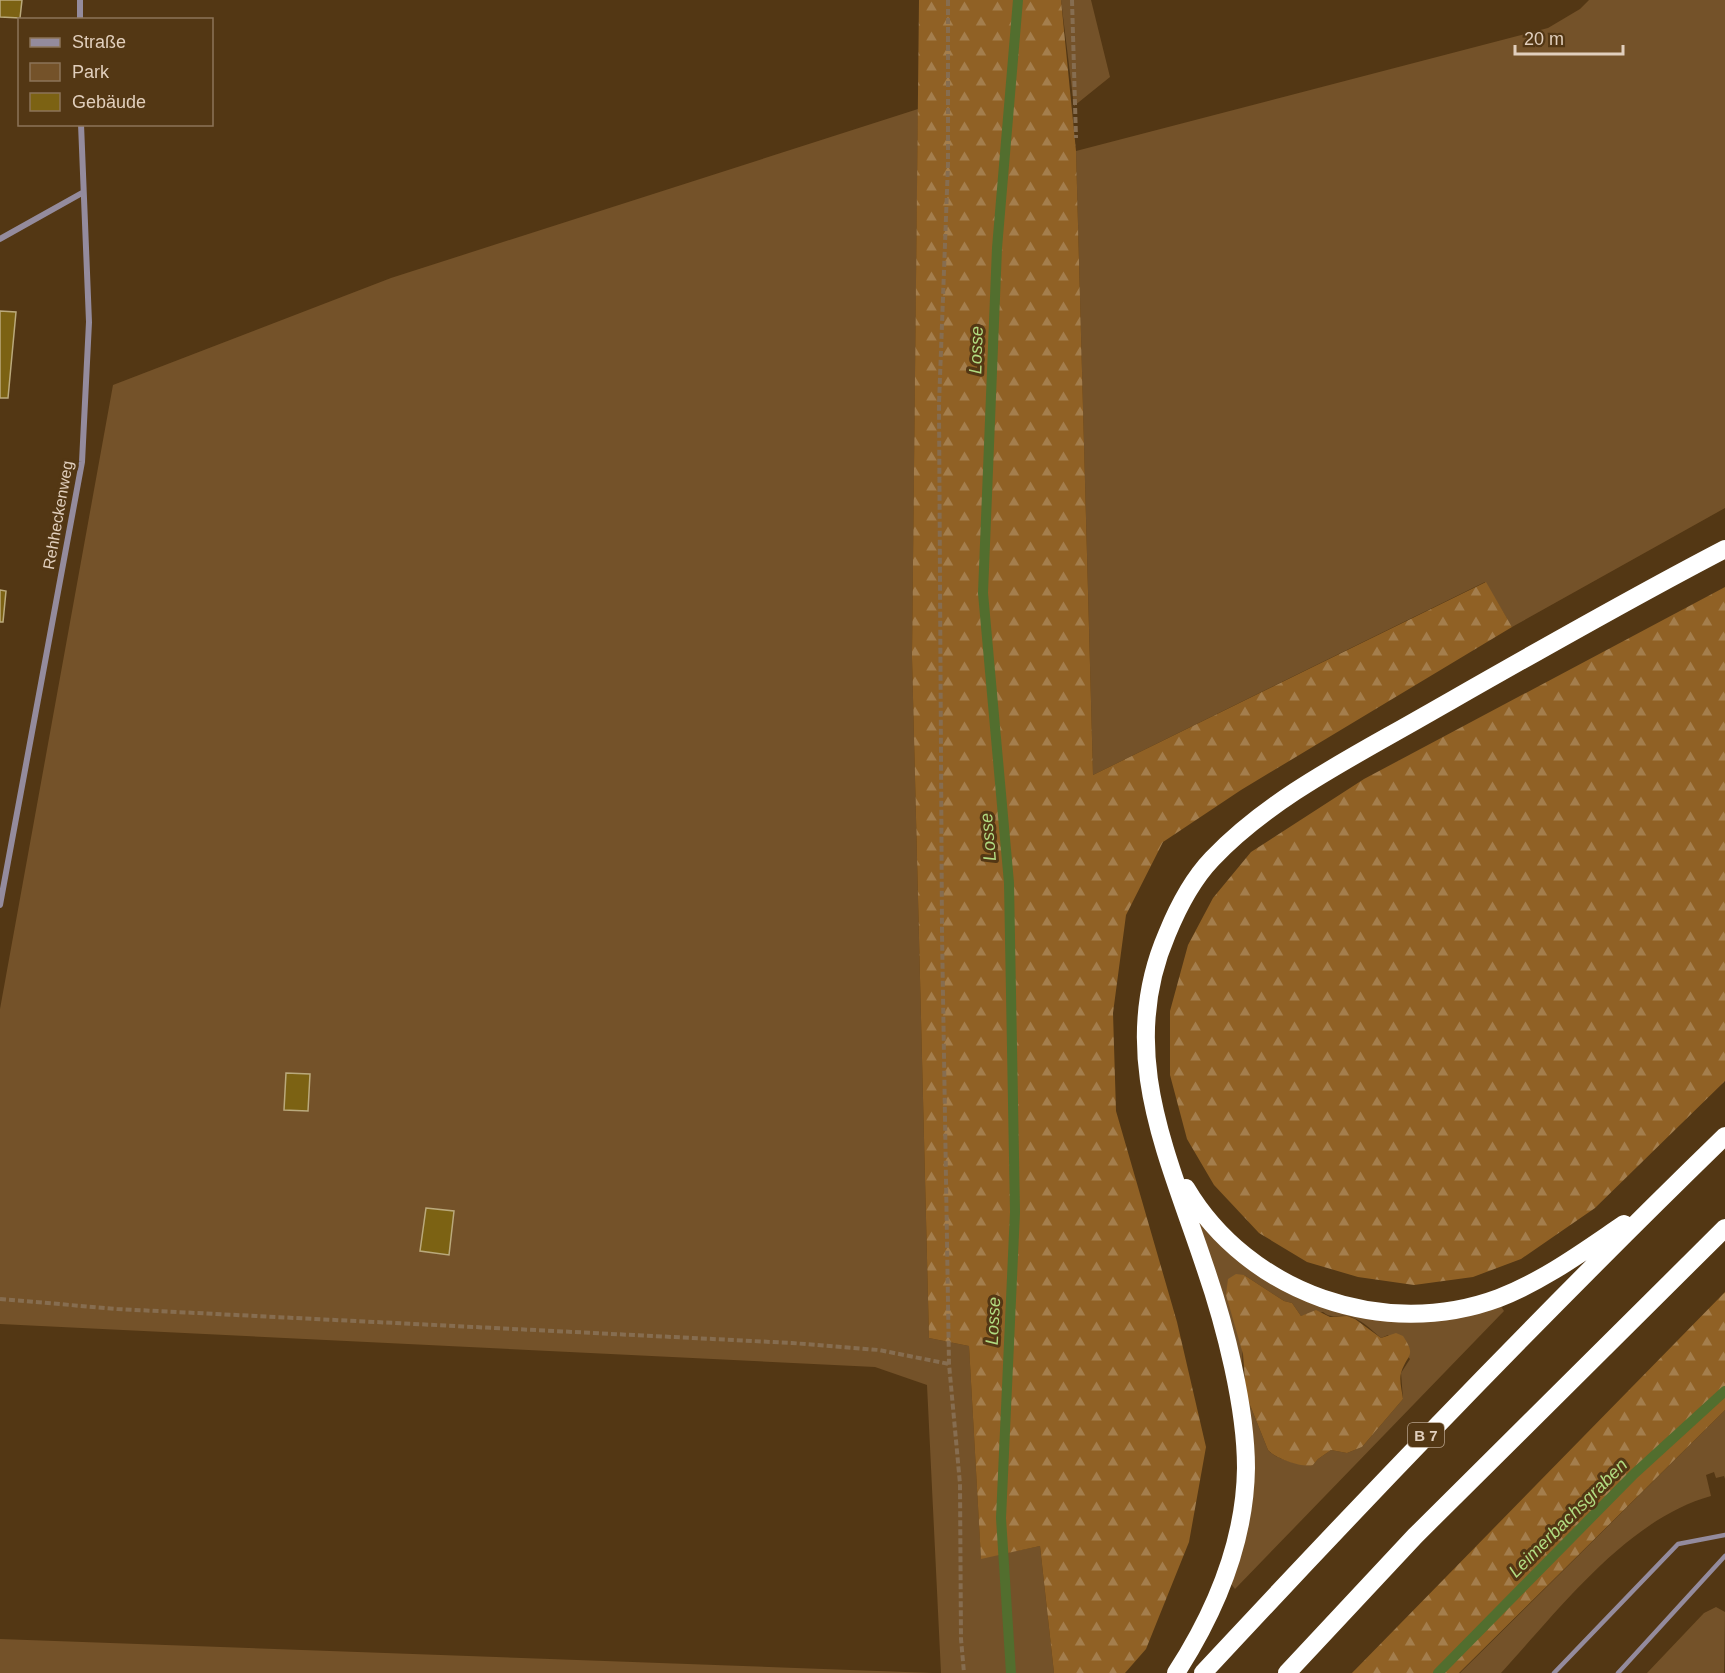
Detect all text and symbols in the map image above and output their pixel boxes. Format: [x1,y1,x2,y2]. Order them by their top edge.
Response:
legend [18,18,213,126]
scale bar [1515,18,1623,56]
text: 20 m [1524,29,1564,49]
text: Straße [72,32,126,52]
text: Park [72,62,110,82]
text: Gebäude [72,92,146,112]
water label: Losse [965,326,987,374]
street label: Rehheckenweg [40,459,76,571]
water label: Losse [976,812,1000,862]
water label: Losse [982,1296,1004,1346]
road number: B 7 [1408,1423,1444,1447]
water label: Leimerbachsgraben [1505,1455,1631,1581]

